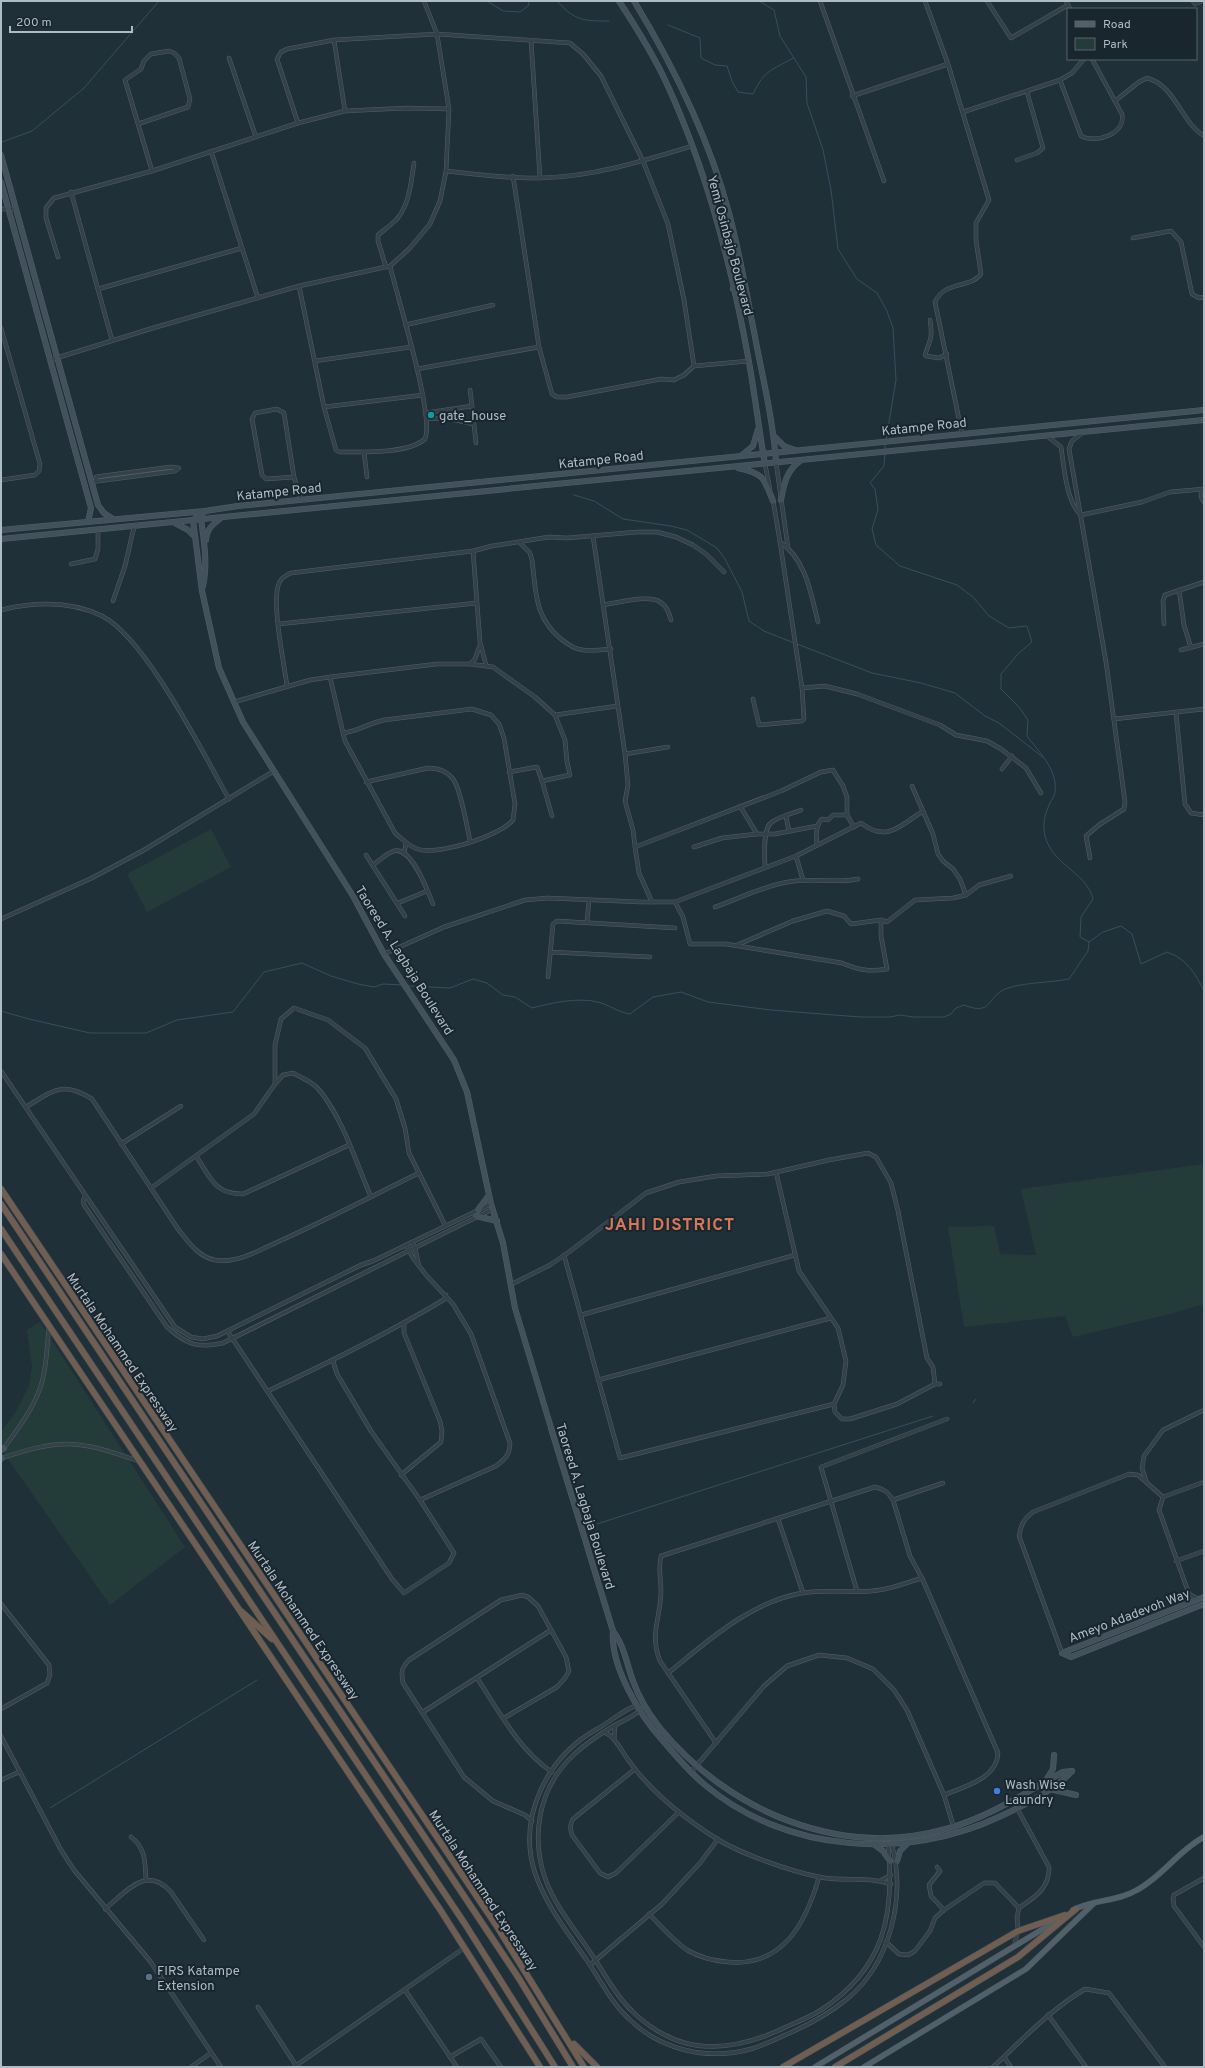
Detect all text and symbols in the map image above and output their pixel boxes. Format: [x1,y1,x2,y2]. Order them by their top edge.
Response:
scale bar [10,8,132,34]
legend [1067,8,1197,60]
text: 200 m [16,15,52,31]
text: Road [1103,17,1131,33]
text: Park [1103,37,1128,53]
street label: Yemi Osinbajo Boulevard [703,174,756,317]
place label: gate_house [439,409,506,425]
marker: gate_house [426,410,436,420]
street label: Katampe Road [881,416,968,440]
street label: Katampe Road [558,449,645,473]
street label: Katampe Road [236,481,323,505]
street label: Taoreed A. Lagbaja Boulevard [351,883,456,1039]
district label: JAHI DISTRICT [605,1215,735,1237]
street label: Murtala Mohammed Expressway [62,1270,181,1436]
street label: Taoreed A. Lagbaja Boulevard [551,1421,617,1592]
street label: Murtala Mohammed Expressway [243,1538,362,1704]
street label: Ameyo Adadevoh Way [1067,1586,1193,1647]
place label: Wash Wise Laundry [1005,1778,1066,1809]
marker: Wash Wise Laundry [992,1786,1002,1796]
street label: Murtala Mohammed Expressway [424,1808,540,1975]
place label: FIRS Katampe Extension [157,1964,240,1995]
marker: FIRS Katampe Extension [144,1972,154,1982]

